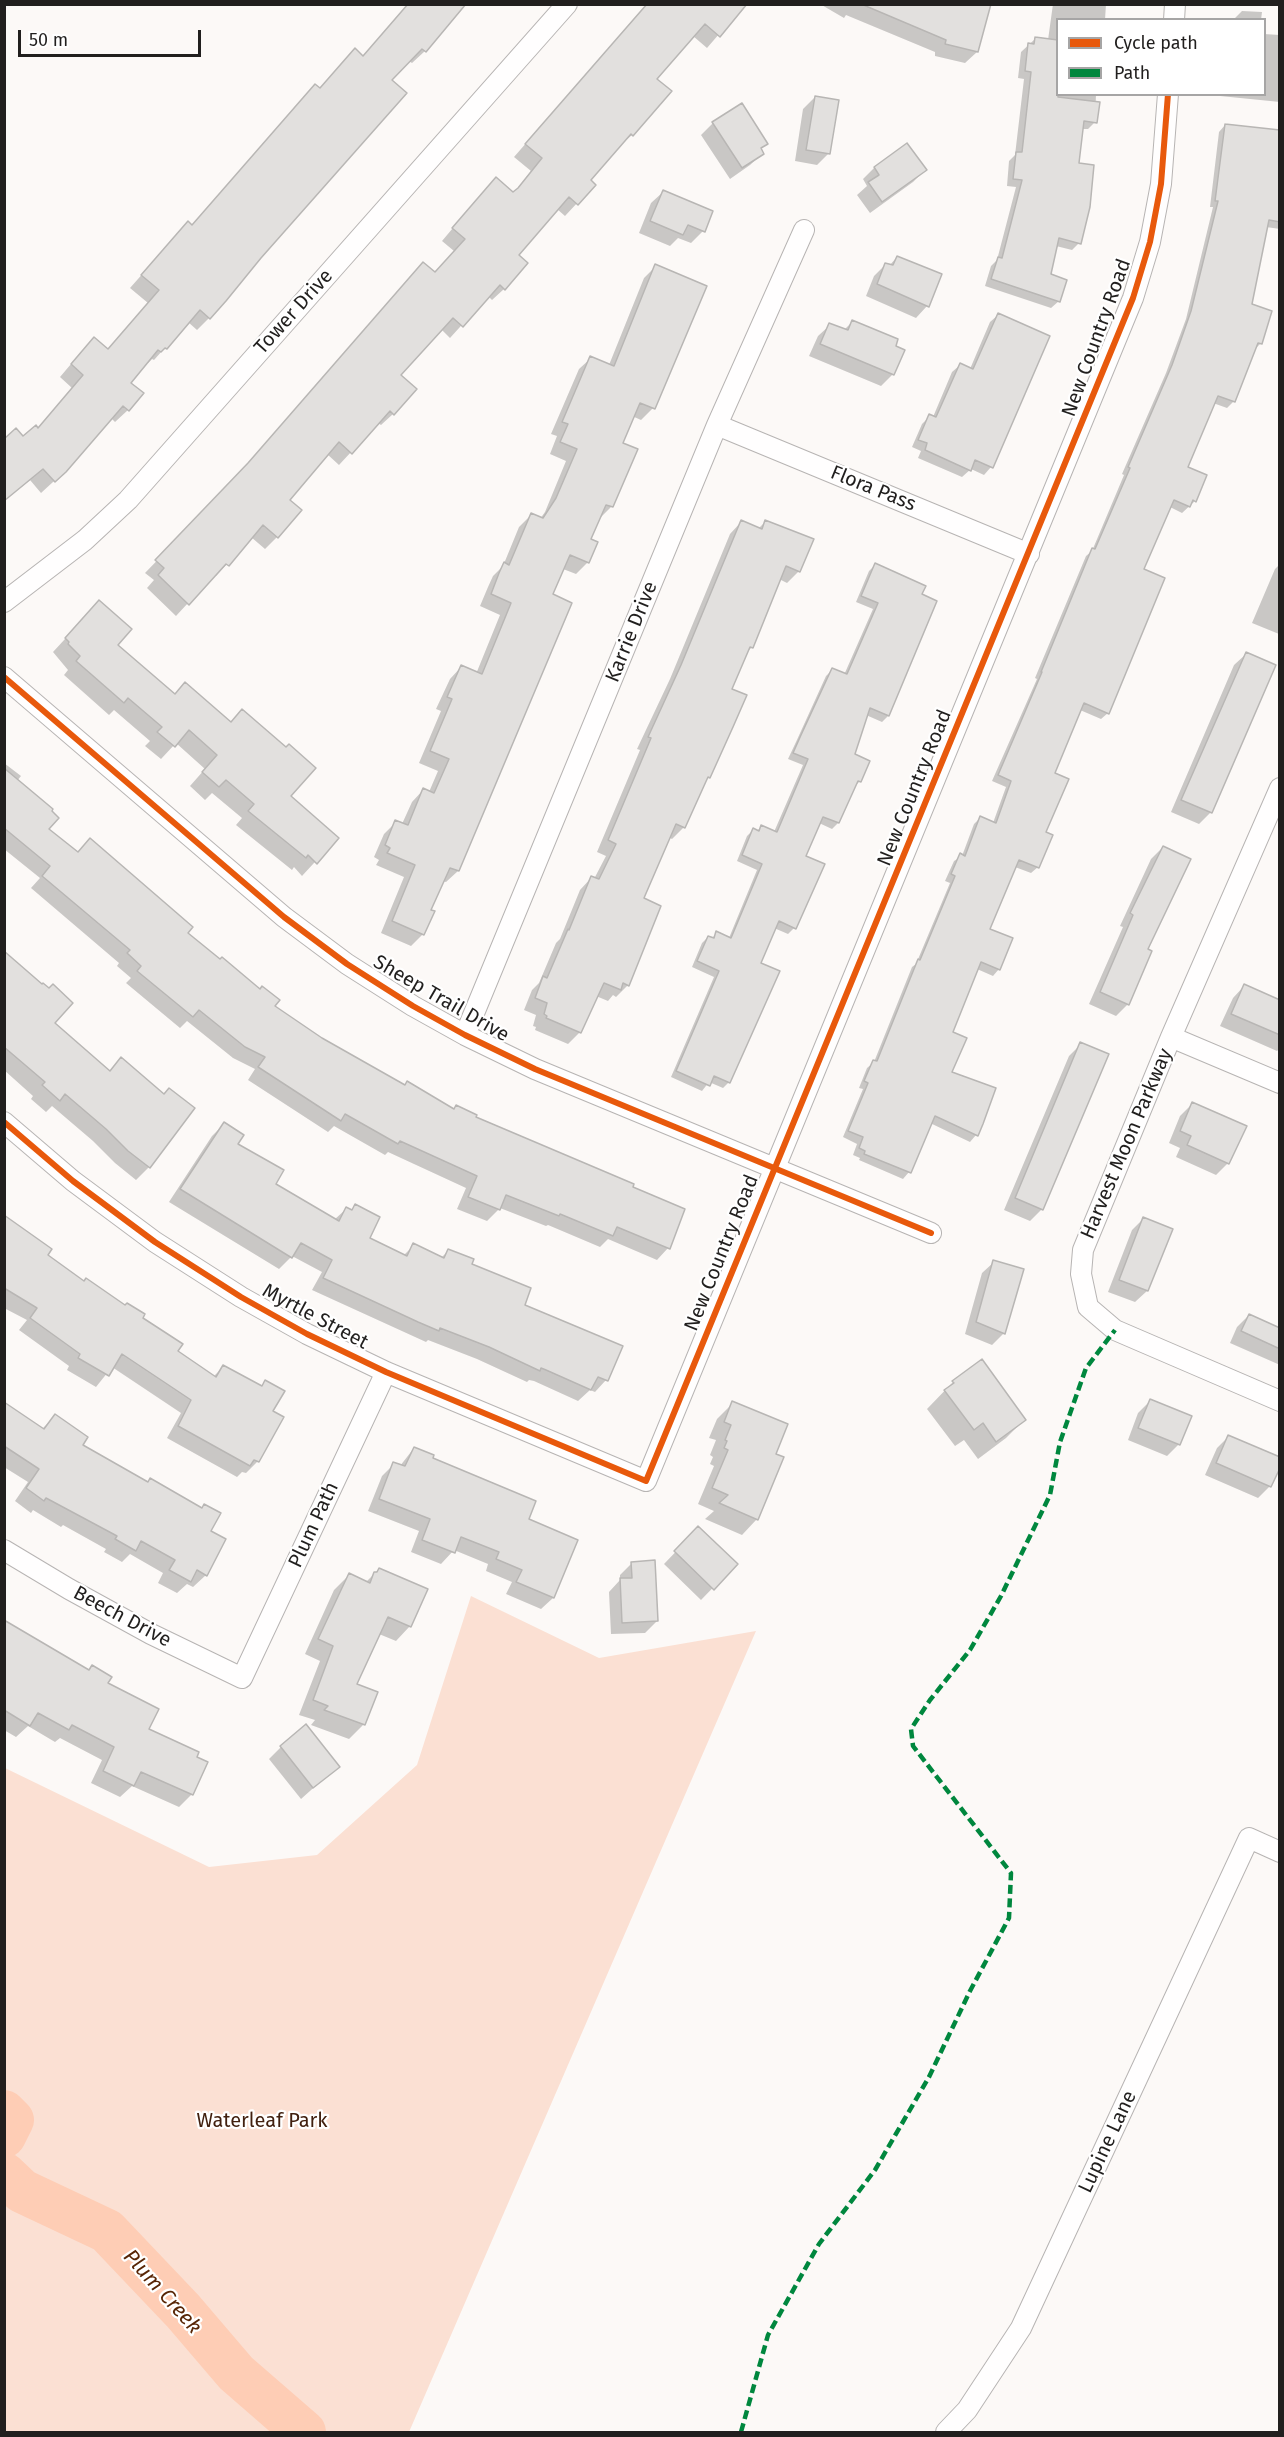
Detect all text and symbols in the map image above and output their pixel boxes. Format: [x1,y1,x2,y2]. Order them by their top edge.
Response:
scale bar [21,18,204,56]
legend [1056,18,1266,96]
text: 50 m [29,29,68,51]
text: Cycle path [1114,32,1198,54]
text: Path [1114,62,1150,84]
street label: New Country Road [1057,256,1137,420]
street label: Tower Drive [250,265,338,359]
street label: Flora Pass [827,461,919,517]
street label: Karrie Drive [601,578,663,686]
street label: New Country Road [873,706,957,870]
street label: Sheep Trail Drive [369,950,513,1048]
street label: Harvest Moon Parkway [1076,1045,1178,1243]
street label: New Country Road [680,1171,764,1335]
street label: Myrtle Street [258,1279,372,1355]
street label: Plum Path [284,1478,344,1572]
street label: Beech Drive [69,1581,175,1653]
street label: Lupine Lane [1074,2087,1142,2197]
park label: Waterleaf Park [196,2109,328,2133]
water label: Plum Creek [118,2245,206,2339]

